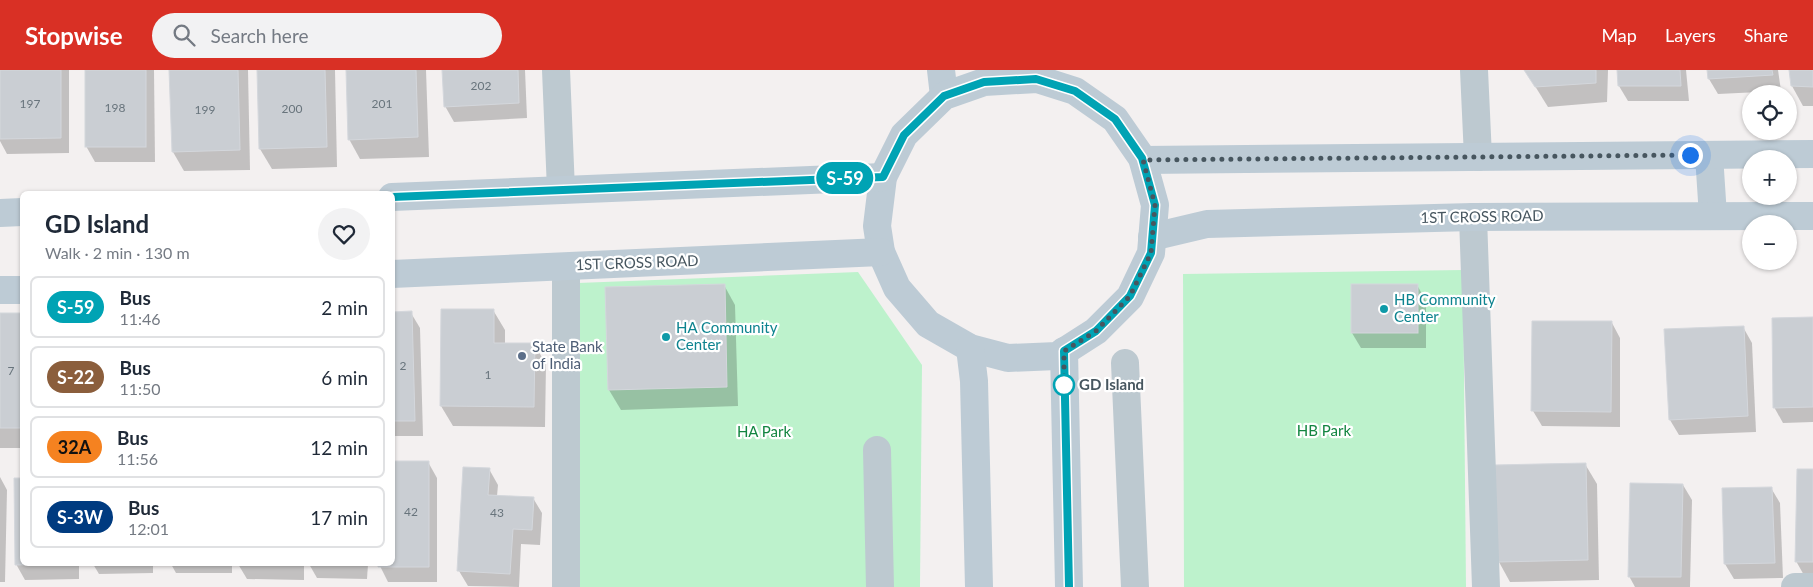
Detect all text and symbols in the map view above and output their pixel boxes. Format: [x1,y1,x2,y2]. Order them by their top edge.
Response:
search box [152,13,502,58]
text: Stopwise [25,21,122,50]
icon: search [170,21,198,49]
text: Search here [210,24,308,47]
text: Map [1601,24,1637,46]
text: Layers [1665,24,1716,46]
text: Share [1744,24,1788,46]
house number: 202 [471,78,491,93]
map controls [1742,85,1797,270]
button: locate [1742,85,1797,140]
house number: 197 [20,96,40,111]
house number: 201 [372,96,392,111]
house number: 198 [105,100,125,115]
house number: 200 [282,101,302,116]
house number: 199 [195,102,215,117]
your location [1678,143,1703,168]
button: + [1742,150,1797,205]
line badge: S-59 [810,162,880,194]
text: S-59 [826,167,864,189]
street label: 1ST CROSS ROAD [1420,206,1544,226]
button: heart [318,208,370,260]
text: GD Island [45,209,149,238]
button: − [1742,215,1797,270]
text: Walk · 2 min · 130 m [45,243,190,262]
street label: 1ST CROSS ROAD [575,251,699,273]
text: Bus [119,286,151,309]
place label: HB Community Center [1394,290,1496,325]
text: S-59 [57,296,94,318]
text: 2 min [321,296,368,319]
marker: HB Community Center [1378,303,1390,315]
text: 11:46 [119,309,161,328]
place label: HA Community Center [676,318,778,353]
marker: HA Community Center [660,331,672,343]
place label: State Bank of India [532,337,603,372]
marker: State Bank of India [516,350,528,362]
text: Bus [119,356,151,379]
house number: 2 [400,358,407,373]
house number: 7 [8,363,15,378]
text: S-22 [57,366,94,388]
text: 6 min [321,366,368,389]
house number: 1 [485,367,492,382]
marker: GD Island [1053,374,1075,396]
place label: GD Island [1079,375,1144,393]
text: 11:50 [119,379,161,398]
park label: HB Park [1297,421,1352,439]
park label: HA Park [737,422,792,440]
text: Bus [117,426,148,449]
text: 32A [58,436,91,458]
text: 12 min [310,436,368,459]
text: 11:56 [117,449,158,468]
text: Bus [128,496,159,519]
house number: 42 [404,504,418,519]
house number: 43 [490,505,504,520]
text: S-3W [57,506,103,528]
text: 17 min [310,506,368,529]
text: 12:01 [128,519,169,538]

